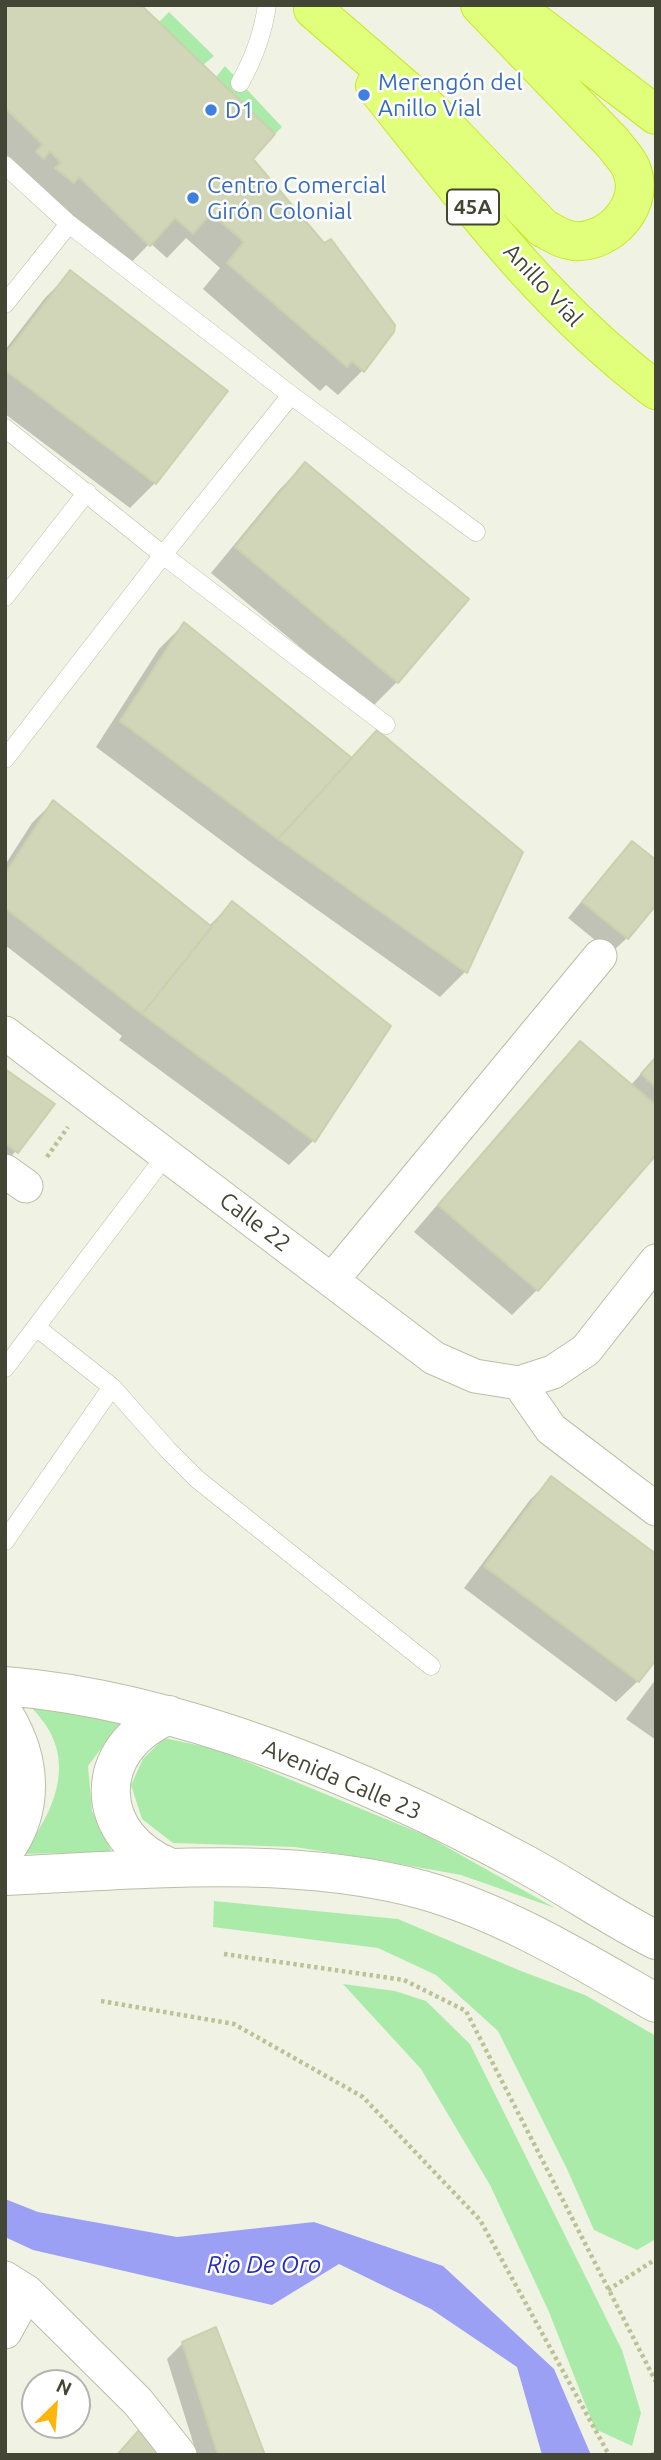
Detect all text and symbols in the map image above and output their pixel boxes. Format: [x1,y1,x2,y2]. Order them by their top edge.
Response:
place label: Merengón del Anillo Vial [378,68,522,122]
marker: Merengón del Anillo Vial [356,87,372,103]
place label: D1 [225,96,254,124]
marker: D1 [203,102,219,118]
place label: Centro Comercial Girón Colonial [207,171,386,225]
marker: Centro Comercial Girón Colonial [185,190,201,206]
road number: 45A [447,190,499,224]
street label: Anillo Víal [498,238,588,332]
street label: Calle 22 [214,1186,296,1258]
street label: Avenida Calle 23 [259,1734,425,1826]
water label: Rio De Oro [207,2251,321,2279]
north arrow [21,2369,91,2439]
text: N [53,2374,75,2400]

